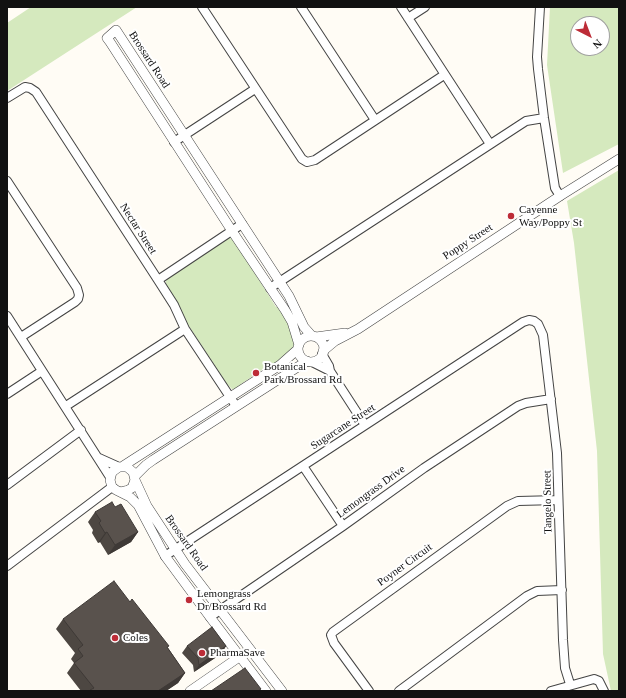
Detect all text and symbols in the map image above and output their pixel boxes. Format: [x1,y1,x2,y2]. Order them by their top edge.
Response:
north arrow [570,16,610,56]
street label: Brossard Road [126,29,172,91]
text: N [590,37,604,51]
street label: Nectar Street [117,201,159,257]
place label: Cayenne Way/Poppy St [519,203,582,229]
marker: Cayenne Way/Poppy St [506,211,516,221]
street label: Poppy Street [441,221,495,263]
place label: Botanical Park/Brossard Rd [264,360,342,386]
marker: Botanical Park/Brossard Rd [251,368,261,378]
street label: Sugarcane Street [308,401,378,453]
street label: Lemongrass Drive [334,463,408,521]
street label: Tangelo Street [541,470,555,534]
street label: Brossard Road [162,513,210,573]
street label: Poyner Circuit [375,541,435,589]
place label: Lemongrass Dr/Brossard Rd [197,587,266,613]
marker: Lemongrass Dr/Brossard Rd [184,595,194,605]
place label: Coles [123,631,148,645]
marker: Coles [110,633,120,643]
place label: PharmaSave [210,646,265,660]
marker: PharmaSave [197,648,207,658]

